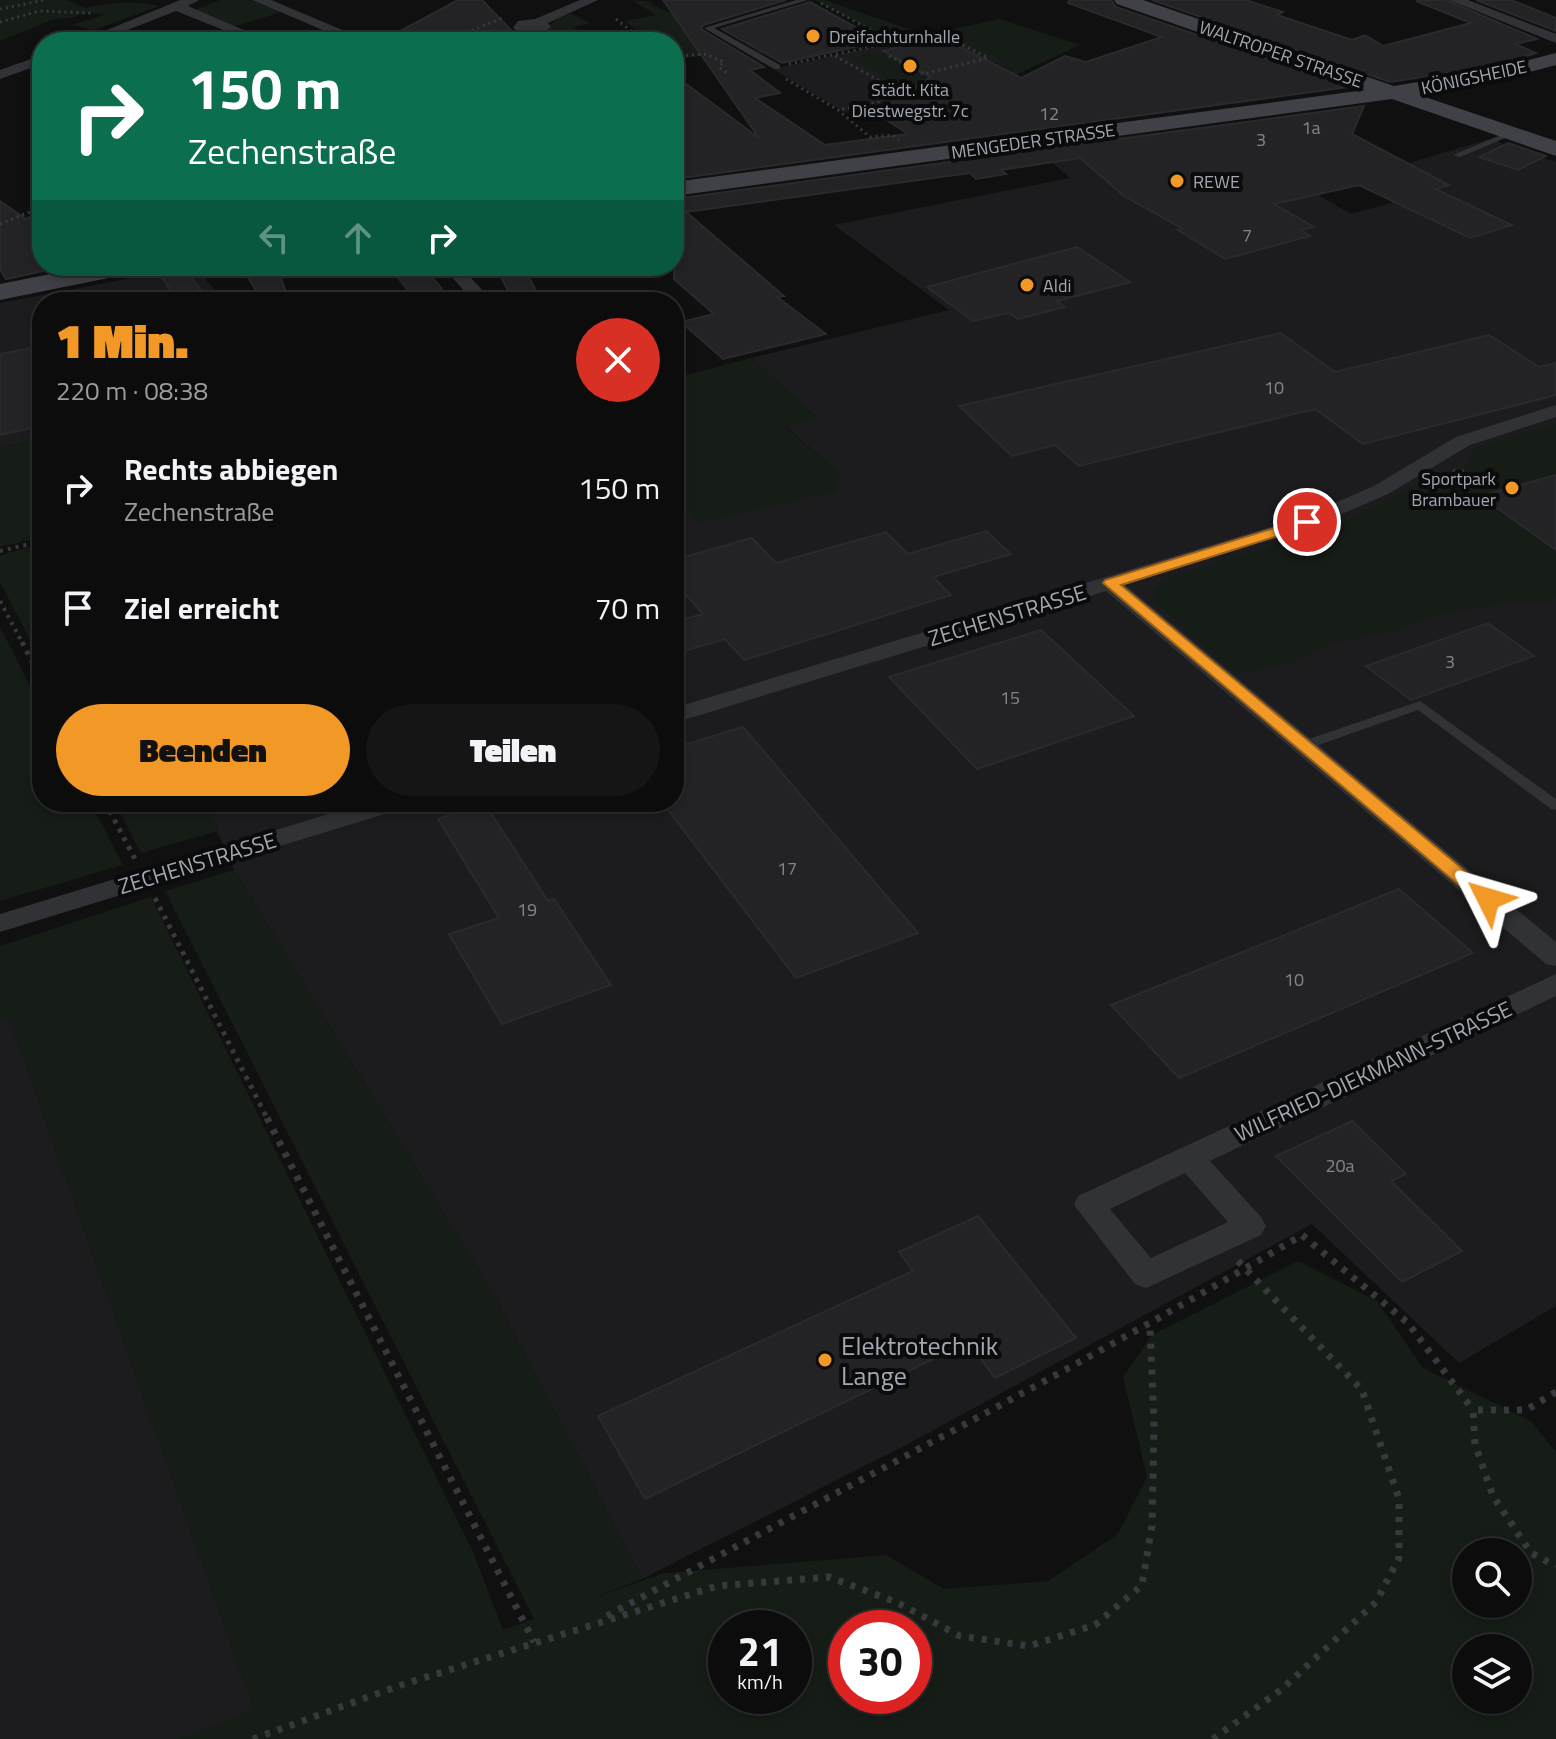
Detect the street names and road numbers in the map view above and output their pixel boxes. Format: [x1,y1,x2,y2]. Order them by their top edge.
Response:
street label: WALTROPER STRASSE [1195,13,1367,95]
street label: KÖNIGSHEIDE [1419,53,1529,101]
street label: MENGEDER STRASSE [949,116,1117,166]
street label: ZECHENSTRASSE [924,575,1090,655]
street label: ZECHENSTRASSE [114,823,280,903]
street label: WILFRIED-DIEKMANN-STRASSE [1229,992,1517,1150]

